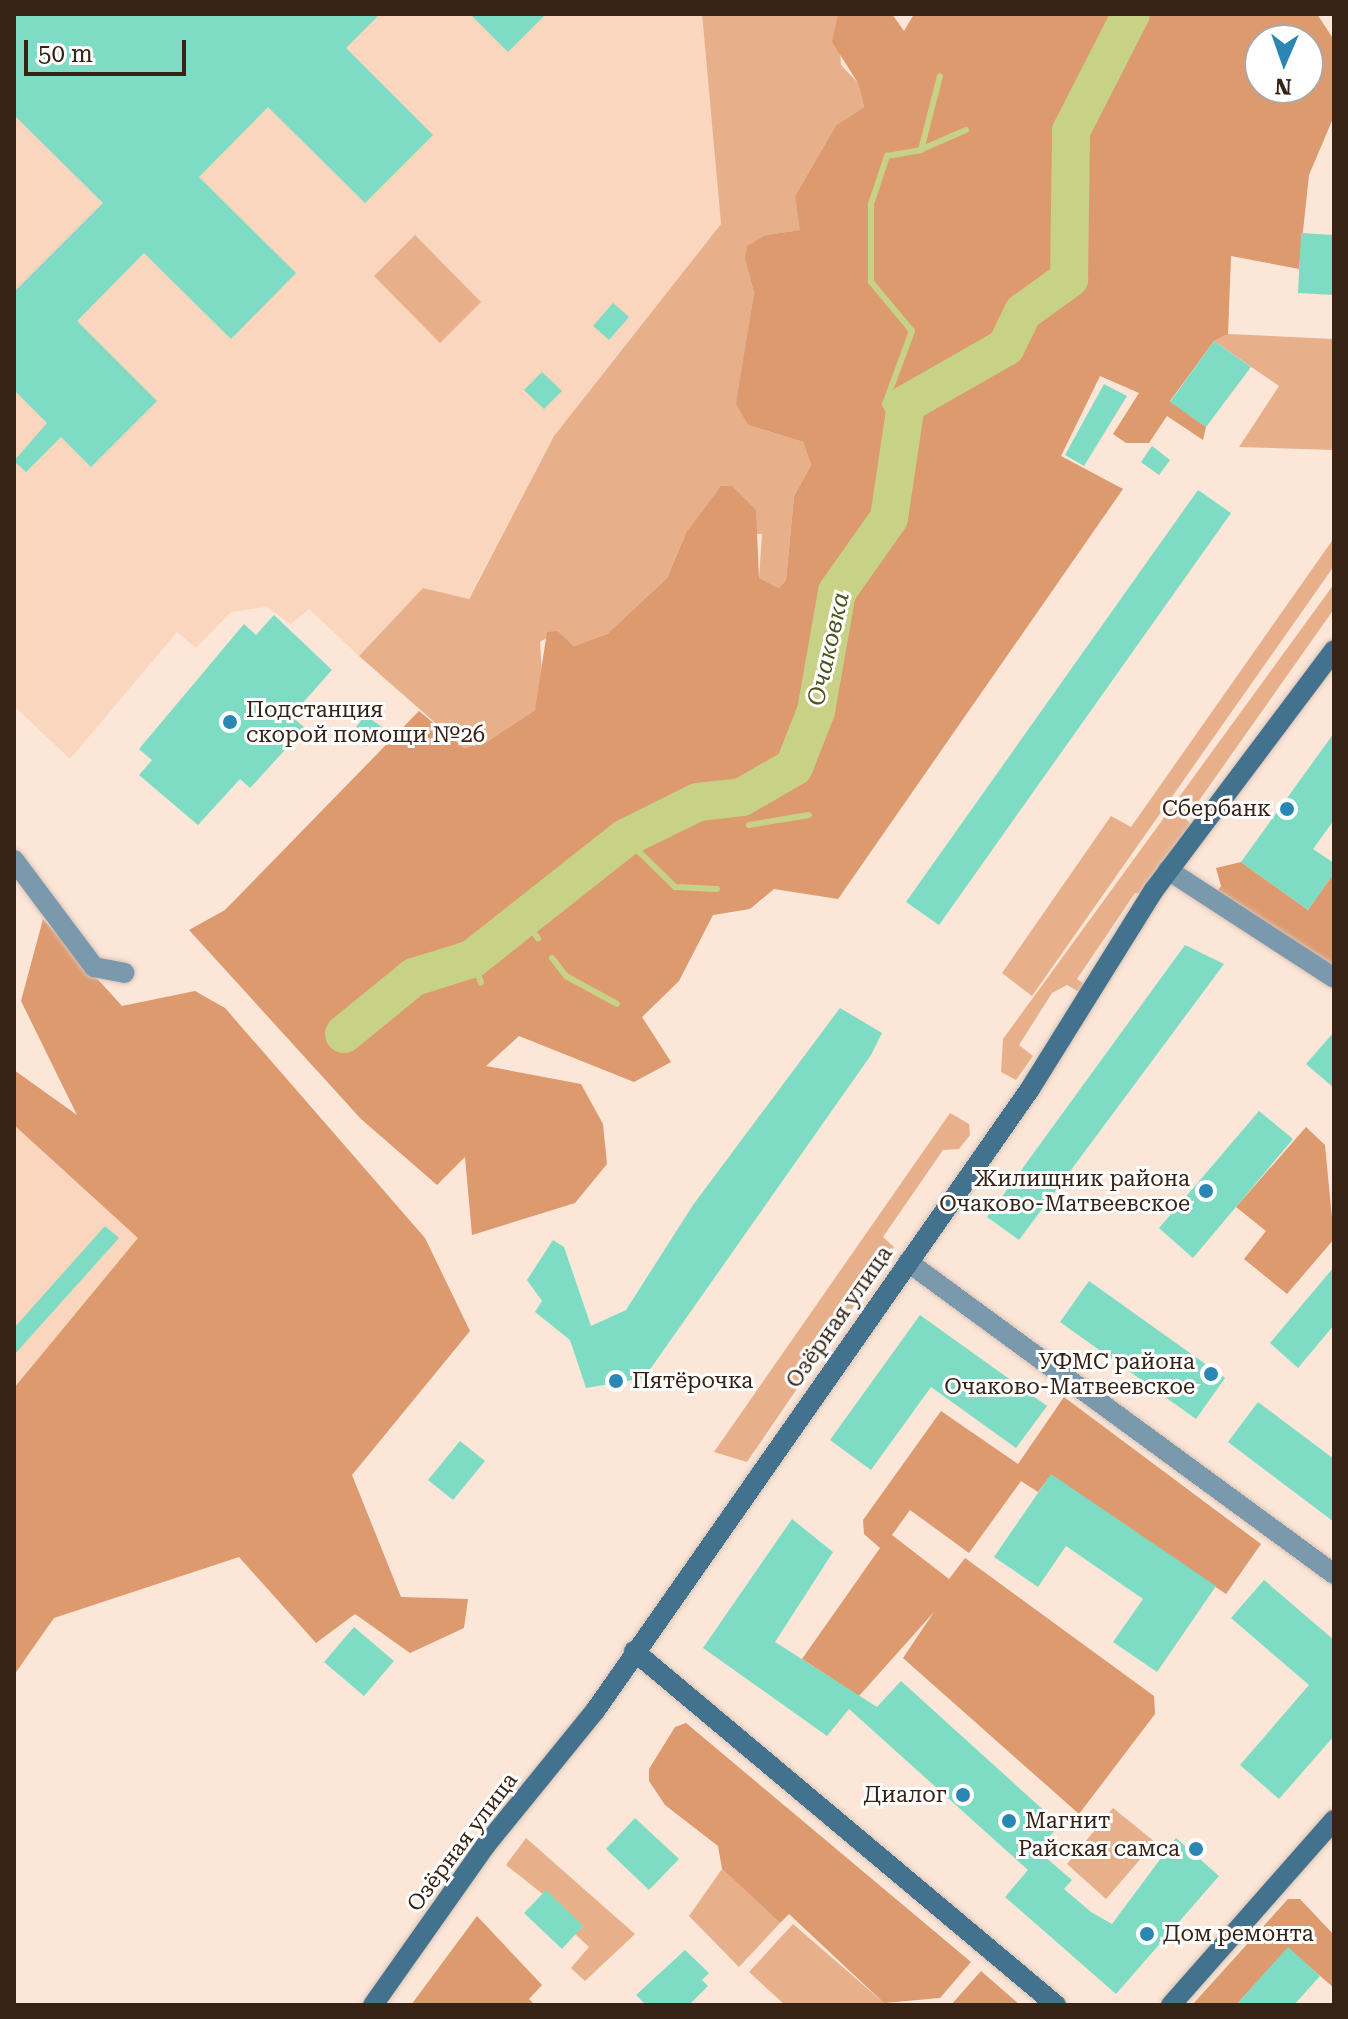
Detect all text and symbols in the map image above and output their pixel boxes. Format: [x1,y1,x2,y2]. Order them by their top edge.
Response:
scale bar [28,24,190,74]
north arrow [1244,24,1324,104]
text: 50 m [38,40,93,68]
text: N [1274,74,1292,99]
water label: Очаковка [802,589,856,709]
place label: Подстанция скорой помощи №26 [246,696,485,748]
marker: Подстанция скорой помощи №26 [221,713,239,731]
place label: Сбербанк [1162,796,1271,822]
marker: Сбербанк [1278,800,1296,818]
place label: Жилищник района Очаково-Матвеевское [939,1165,1190,1216]
marker: Жилищник района Очаково-Матвеевское [1197,1182,1215,1200]
street label: Озёрная улица [780,1241,898,1393]
place label: УФМС района Очаково-Матвеевское [944,1348,1195,1400]
marker: УФМС района Очаково-Матвеевское [1202,1365,1220,1383]
place label: Пятёрочка [632,1368,753,1394]
marker: Пятёрочка [607,1372,625,1390]
street label: Озёрная улица [401,1767,523,1917]
place label: Диалог [864,1782,947,1808]
marker: Диалог [954,1786,972,1804]
place label: Магнит [1025,1808,1110,1834]
marker: Магнит [1000,1812,1018,1830]
place label: Райская самса [1018,1836,1180,1862]
marker: Райская самса [1187,1840,1205,1858]
place label: Дом ремонта [1163,1921,1314,1947]
marker: Дом ремонта [1138,1925,1156,1943]

